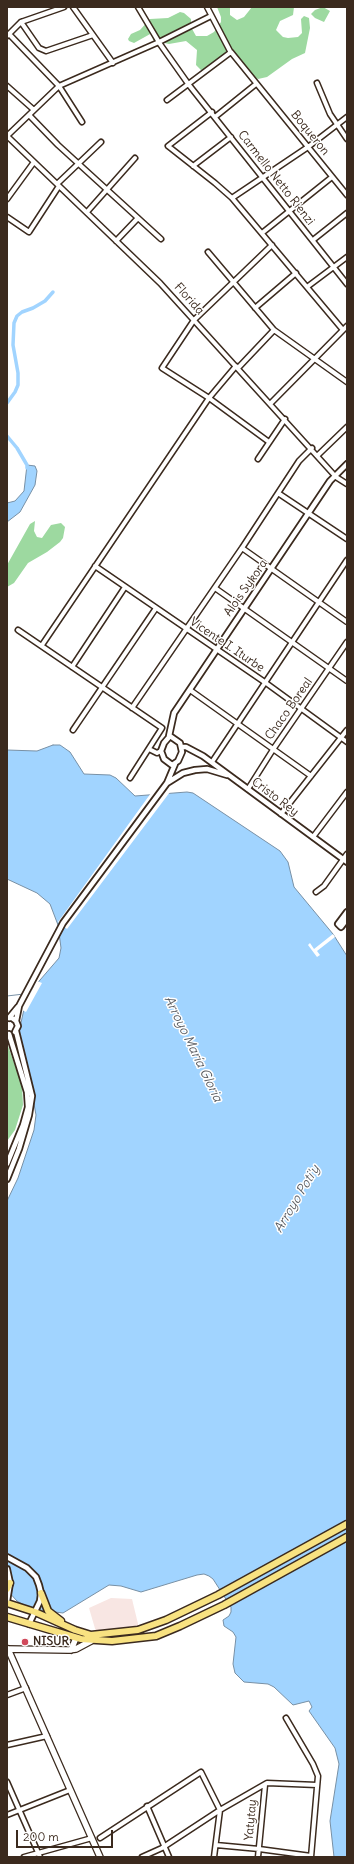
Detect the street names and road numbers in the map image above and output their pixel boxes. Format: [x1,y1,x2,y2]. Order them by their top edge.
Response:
street label: Boqueron [288,108,332,158]
street label: Carmello Netto Rienzi [235,128,317,228]
street label: Florida [171,280,207,318]
street label: Alois Sykora [221,557,271,619]
street label: Vicente I. Iturbe [187,615,267,675]
street label: Chaco Boreal [262,675,316,743]
street label: Cristo Rey [249,775,301,819]
street label: Yatytay [242,1799,260,1841]

